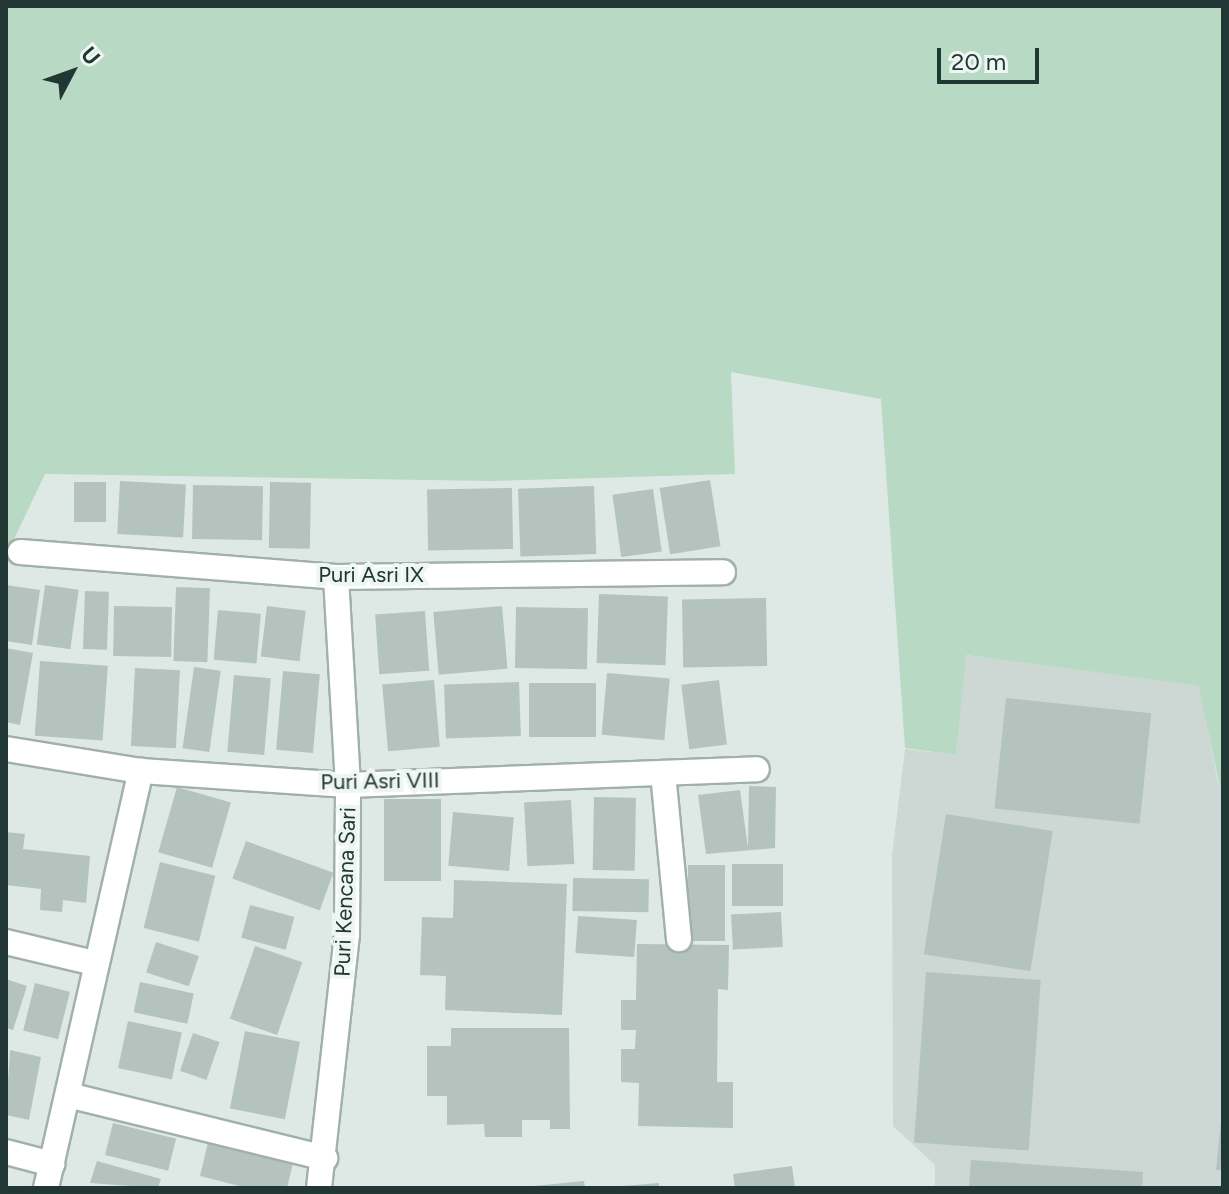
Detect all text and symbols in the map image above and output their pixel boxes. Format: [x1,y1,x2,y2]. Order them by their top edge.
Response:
north arrow [32,32,112,112]
scale bar [941,32,1043,82]
text: U [75,41,106,71]
text: 20 m [951,47,1006,76]
street label: Puri Asri IX [318,562,424,588]
street label: Puri Asri VIII [320,767,440,795]
street label: Puri Kencana Sari [329,807,361,977]

